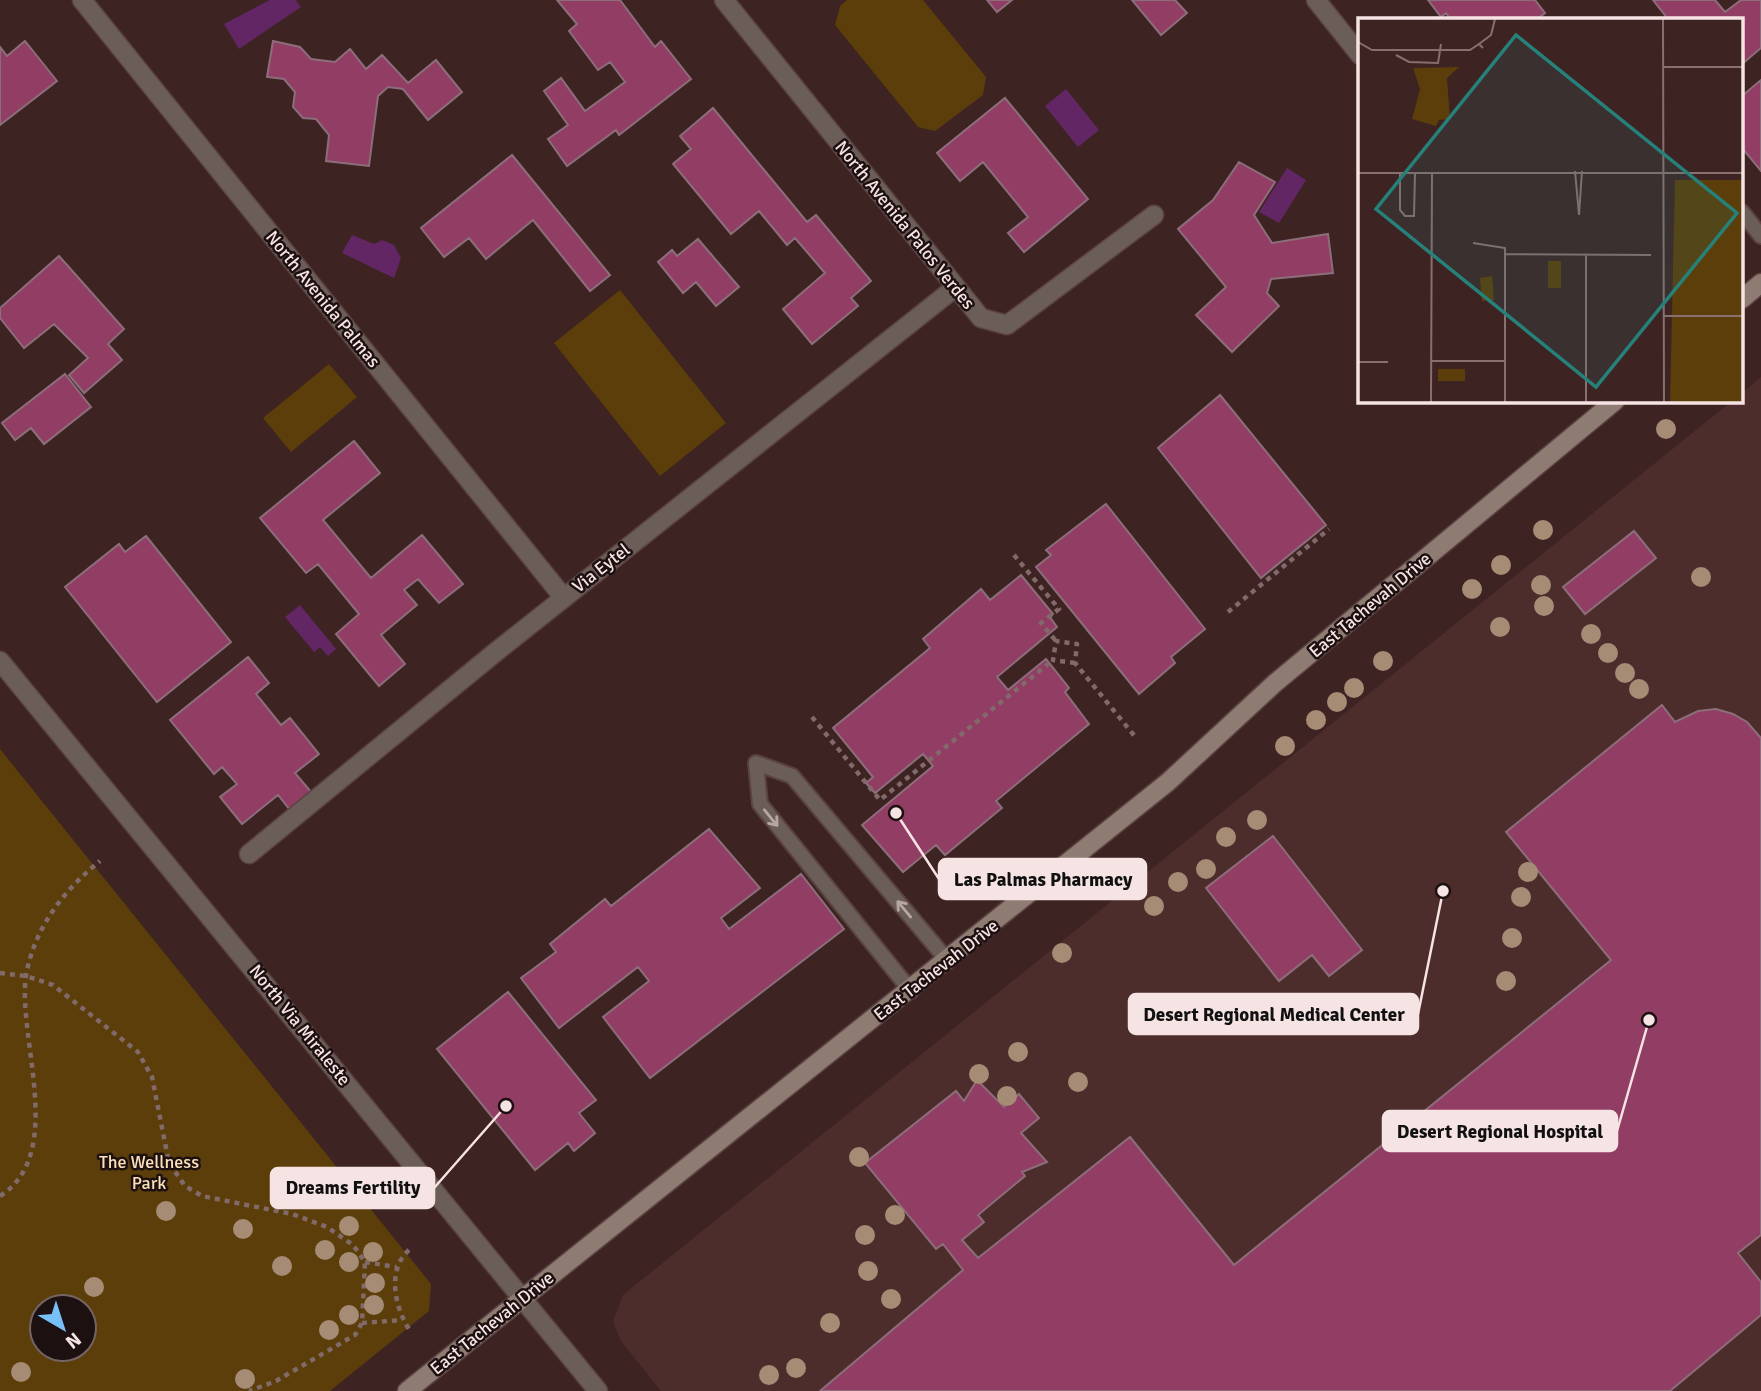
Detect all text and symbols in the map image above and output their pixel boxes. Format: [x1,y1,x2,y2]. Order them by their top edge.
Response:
inset map [1358,18,1744,402]
street label: North Avenida Palos Verdes [830,136,980,314]
street label: North Avenida Palmas [261,226,385,372]
street label: Via Eytel [568,539,634,597]
street label: East Tachevah Drive [1305,548,1435,662]
one-way arrow [764,809,779,827]
callout: Las Palmas Pharmacy [939,859,1146,899]
text: Las Palmas Pharmacy [954,868,1133,892]
one-way arrow [896,900,912,918]
street label: East Tachevah Drive [869,914,1003,1026]
street label: North Via Miraleste [245,960,355,1090]
callout: Desert Regional Medical Center [1129,994,1418,1034]
text: Desert Regional Medical Center [1143,1003,1405,1027]
callout: Desert Regional Hospital [1383,1111,1617,1151]
text: Desert Regional Hospital [1397,1120,1603,1144]
park label: The Wellness Park [99,1151,199,1194]
callout: Dreams Fertility [271,1168,434,1208]
text: Dreams Fertility [285,1176,421,1200]
street label: East Tachevah Drive [426,1267,558,1379]
north arrow [28,1293,98,1363]
text: N [60,1327,86,1354]

